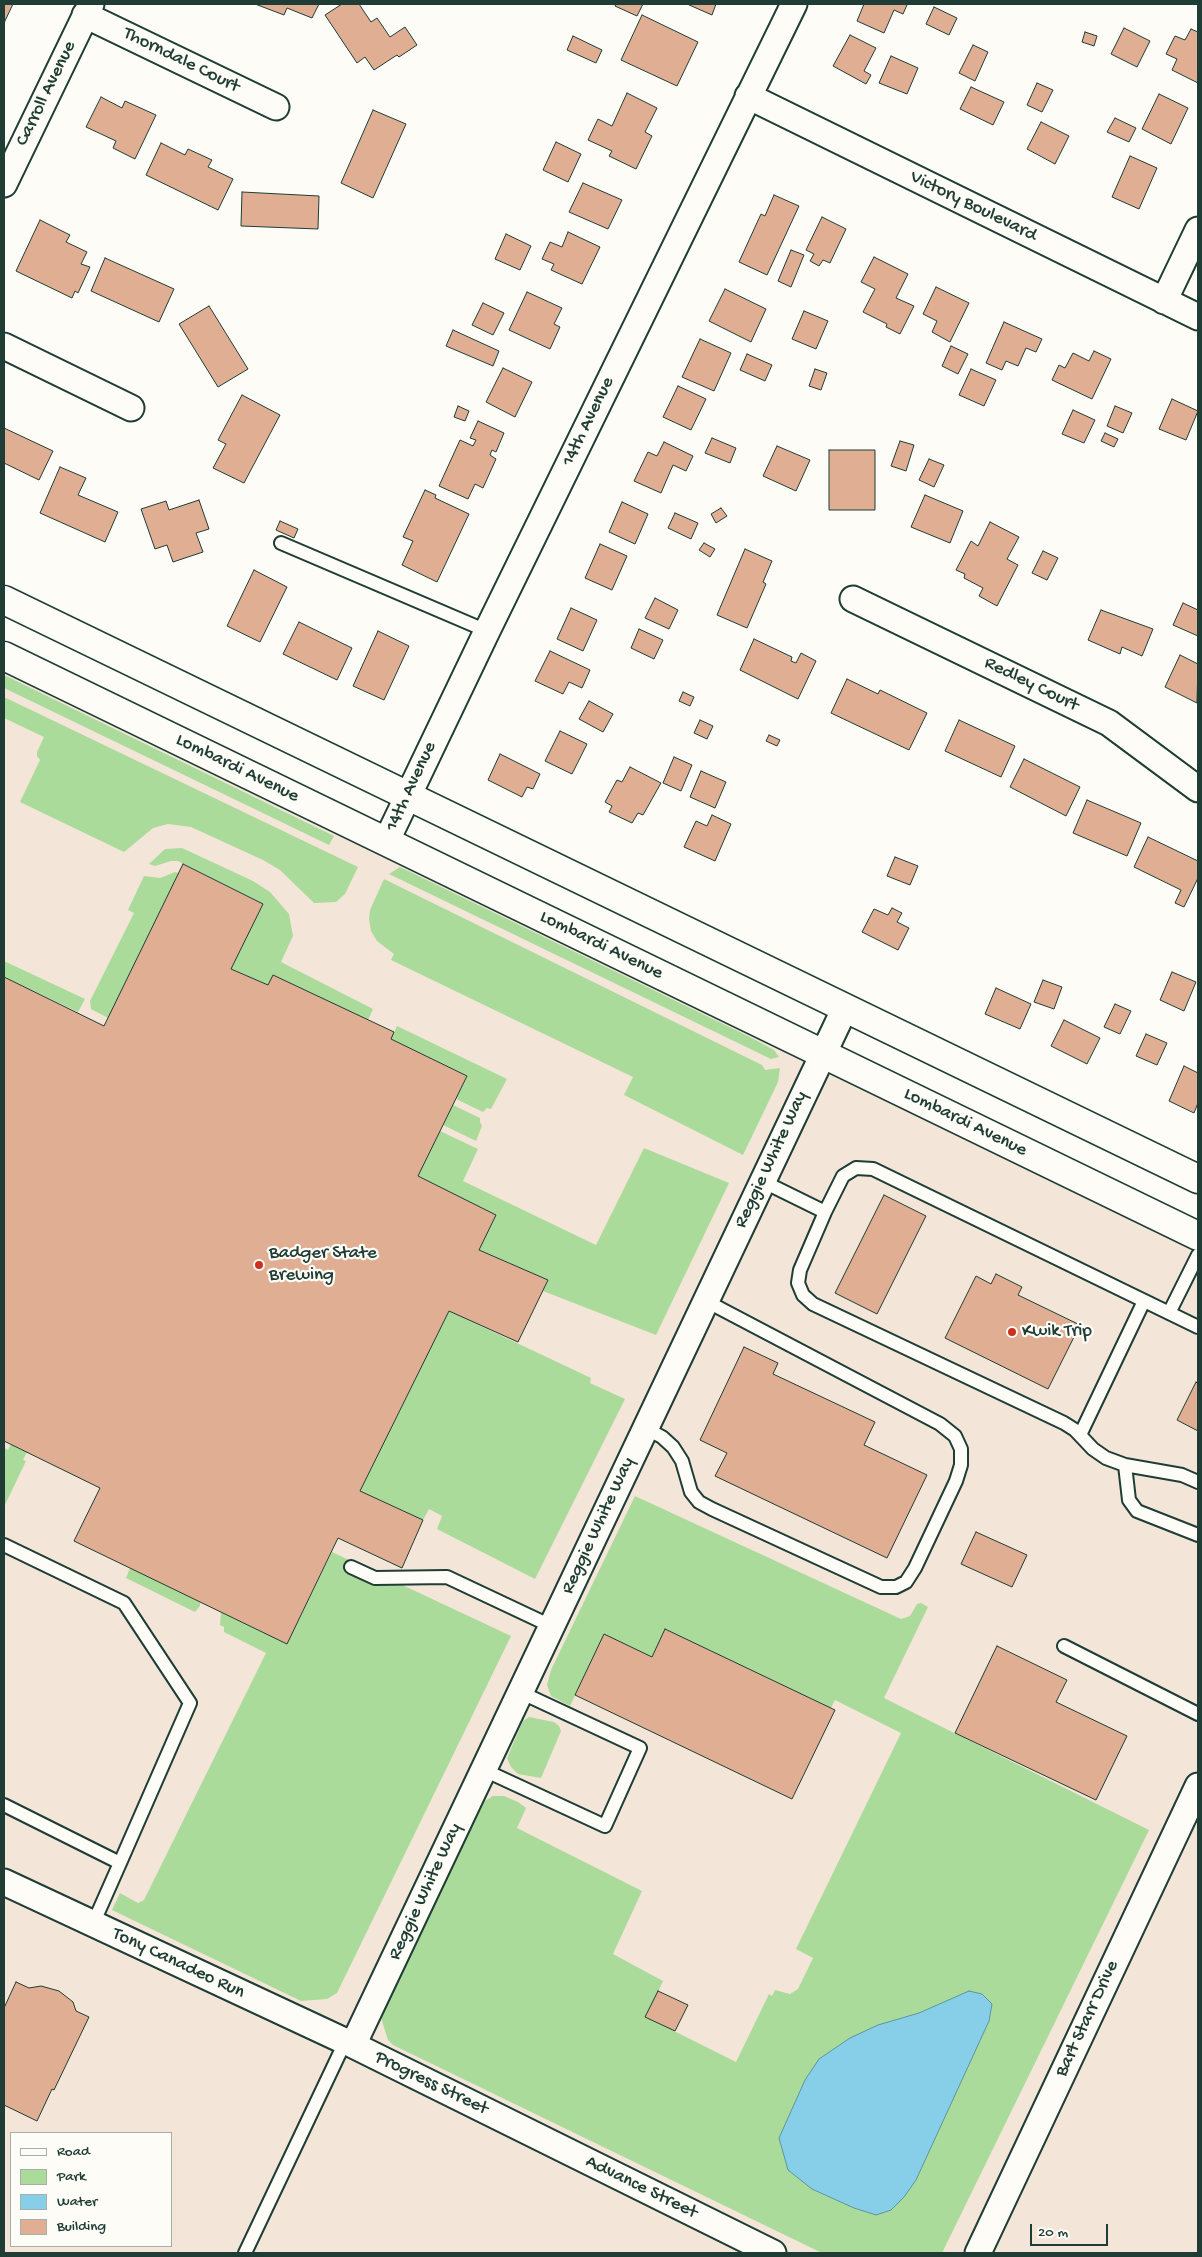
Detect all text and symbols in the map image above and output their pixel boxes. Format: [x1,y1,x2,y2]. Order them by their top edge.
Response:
street label: Thorndale Court [119,23,243,99]
street label: Carroll Avenue [12,38,82,150]
street label: Victory Boulevard [906,166,1040,248]
street label: 14th Avenue [558,374,620,470]
street label: Redley Court [980,652,1082,718]
street label: Lombardi Avenue [172,729,302,809]
street label: 14th Avenue [381,739,443,835]
street label: Lombardi Avenue [536,906,666,986]
street label: Lombardi Avenue [900,1083,1030,1163]
street label: Reggie White Way [730,1088,814,1232]
place label: Badger State Brewing [269,1243,377,1287]
marker: Badger State Brewing [253,1259,265,1271]
place label: Kwik Trip [1022,1321,1092,1343]
marker: Kwik Trip [1006,1326,1018,1338]
street label: Reggie White Way [557,1454,641,1598]
street label: Reggie White Way [384,1820,468,1964]
street label: Tony Canadeo Run [108,1923,248,2005]
street label: Bart Starr Drive [1051,1957,1125,2081]
street label: Progress Street [370,2047,492,2121]
legend [10,2132,172,2247]
text: Road [57,2143,90,2161]
street label: Advance Street [581,2151,701,2225]
text: Park [57,2168,86,2186]
text: Water [57,2193,97,2211]
scale bar [1032,2214,1110,2246]
text: Building [57,2218,106,2236]
text: 20 m [1038,2224,1068,2242]

